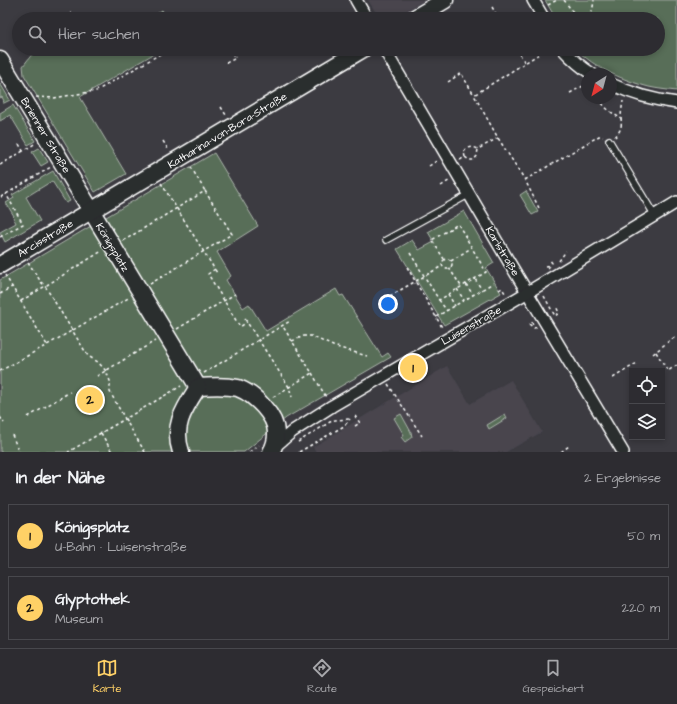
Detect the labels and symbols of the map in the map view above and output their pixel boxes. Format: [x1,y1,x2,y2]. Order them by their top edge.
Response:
north arrow [581,68,617,104]
street label: Katharina-von-Bora-Straße [165,89,290,172]
street label: Brienner Straße [17,95,74,176]
street label: Arcisstraße [15,216,76,261]
street label: Königsplatz [91,220,133,275]
street label: Karlstraße [482,224,523,279]
your location [378,294,398,314]
street label: Luisenstraße [438,302,504,349]
pin: 1 [400,353,426,383]
pin: 2 [77,385,103,415]

